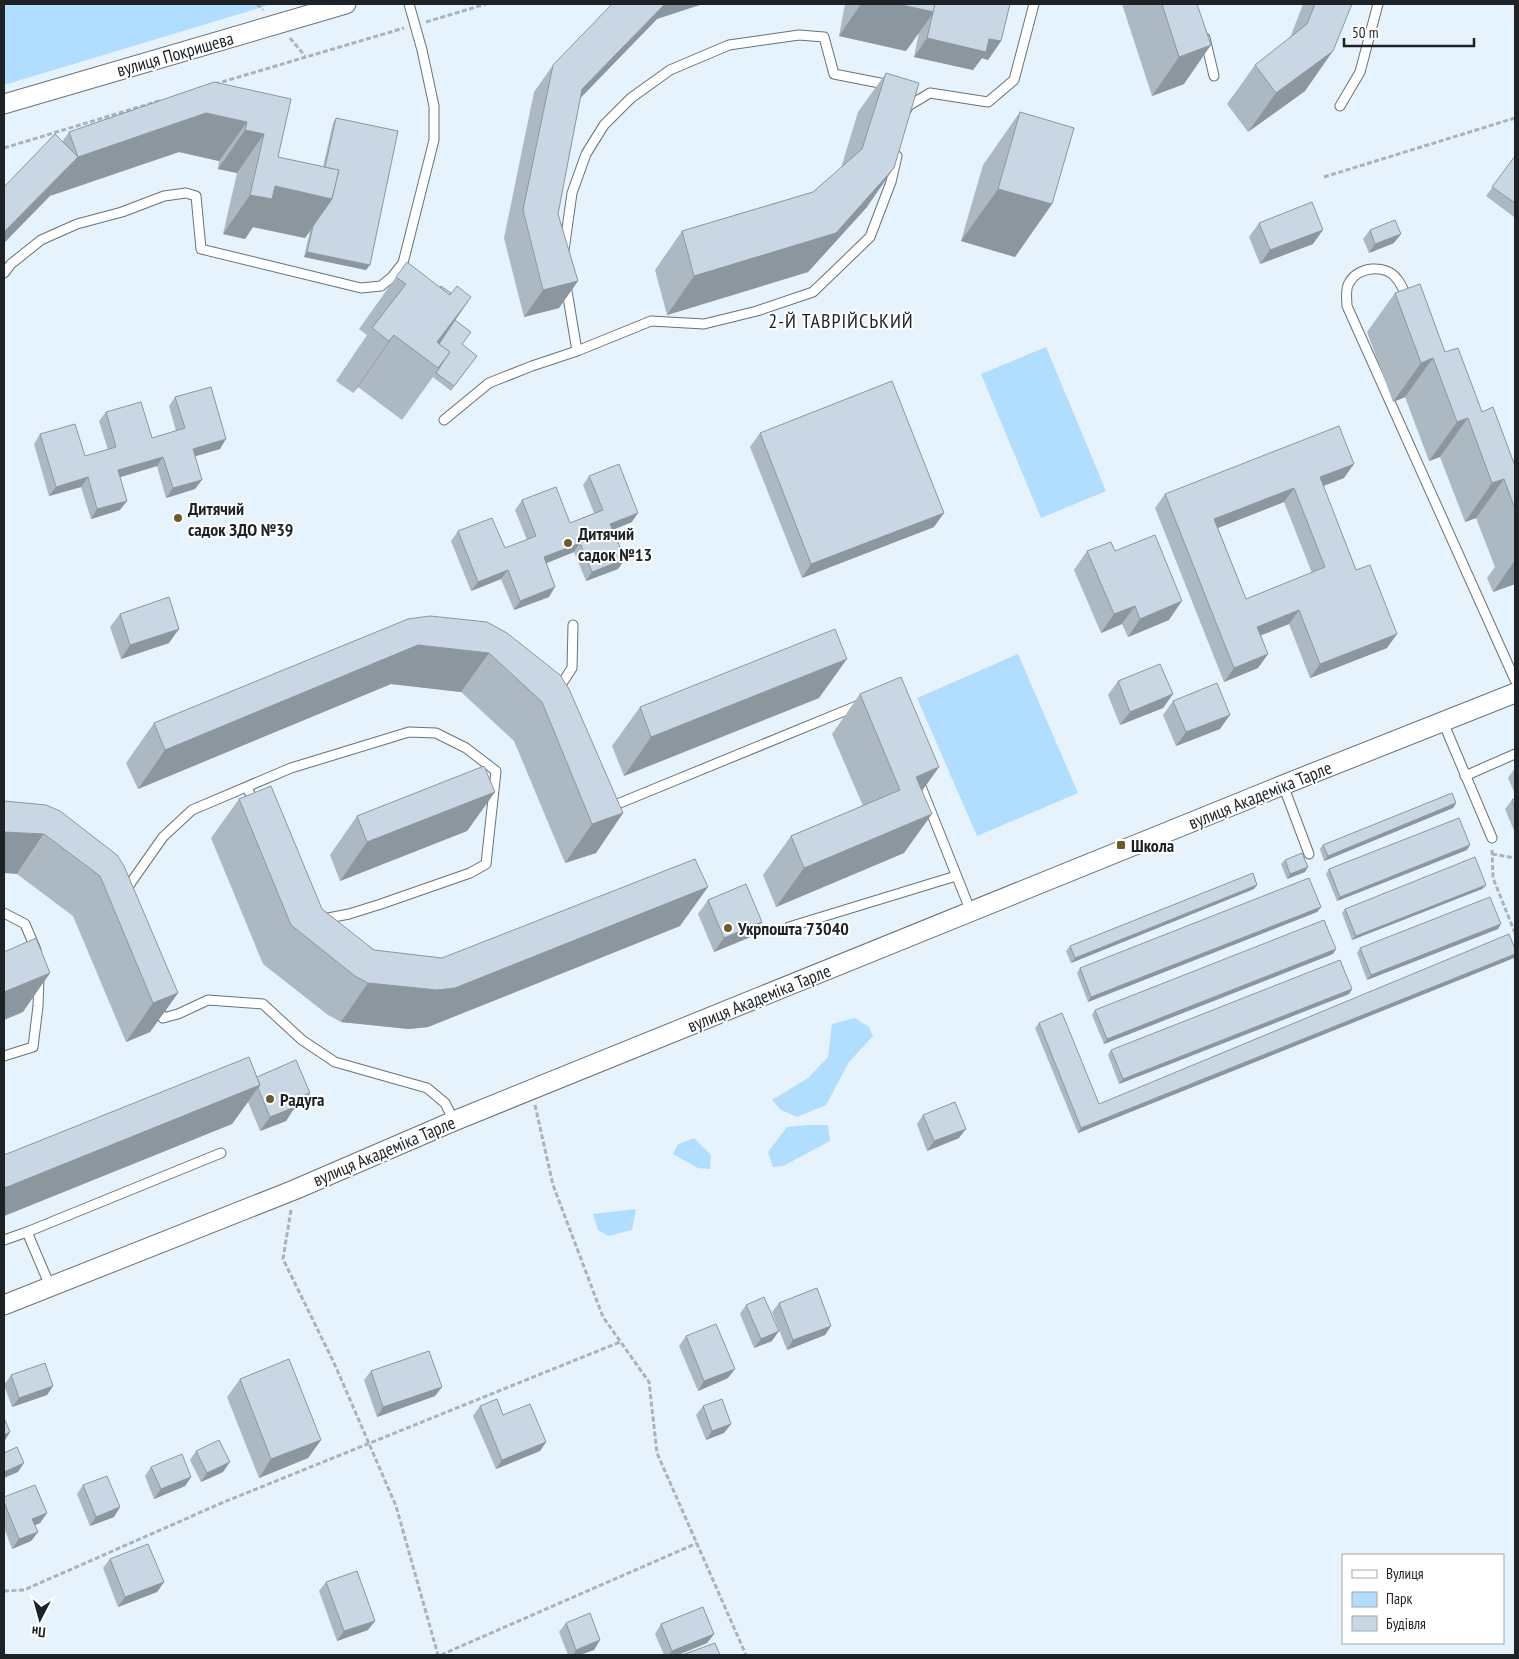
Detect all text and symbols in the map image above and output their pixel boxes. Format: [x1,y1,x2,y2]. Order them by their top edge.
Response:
scale bar [1344,15,1474,47]
text: 50 m [1352,23,1378,42]
street label: вулиця Покришева [114,26,236,82]
district label: 2-Й ТАВРІЙСЬКИЙ [768,308,914,334]
place label: Дитячий садок ЗДО №39 [188,497,293,541]
marker: Дитячий садок ЗДО №39 [172,512,184,524]
place label: Дитячий садок №13 [578,522,652,566]
marker: Дитячий садок №13 [562,537,574,549]
street label: вулиця Академіка Тарле [1185,756,1335,834]
place label: Школа [1131,834,1174,857]
marker: Школа [1115,839,1127,851]
place label: Укрпошта 73040 [737,917,849,940]
marker: Укрпошта 73040 [722,922,734,934]
street label: вулиця Академіка Тарле [684,959,834,1037]
place label: Радуга [280,1088,325,1111]
marker: Радуга [264,1093,276,1105]
street label: вулиця Академіка Тарле [309,1111,459,1191]
legend [1342,1554,1504,1644]
text: Вулиця [1386,1564,1424,1583]
text: Парк [1386,1589,1412,1608]
north arrow [15,1594,65,1644]
text: Будівля [1386,1614,1426,1633]
text: Пн [31,1622,46,1642]

